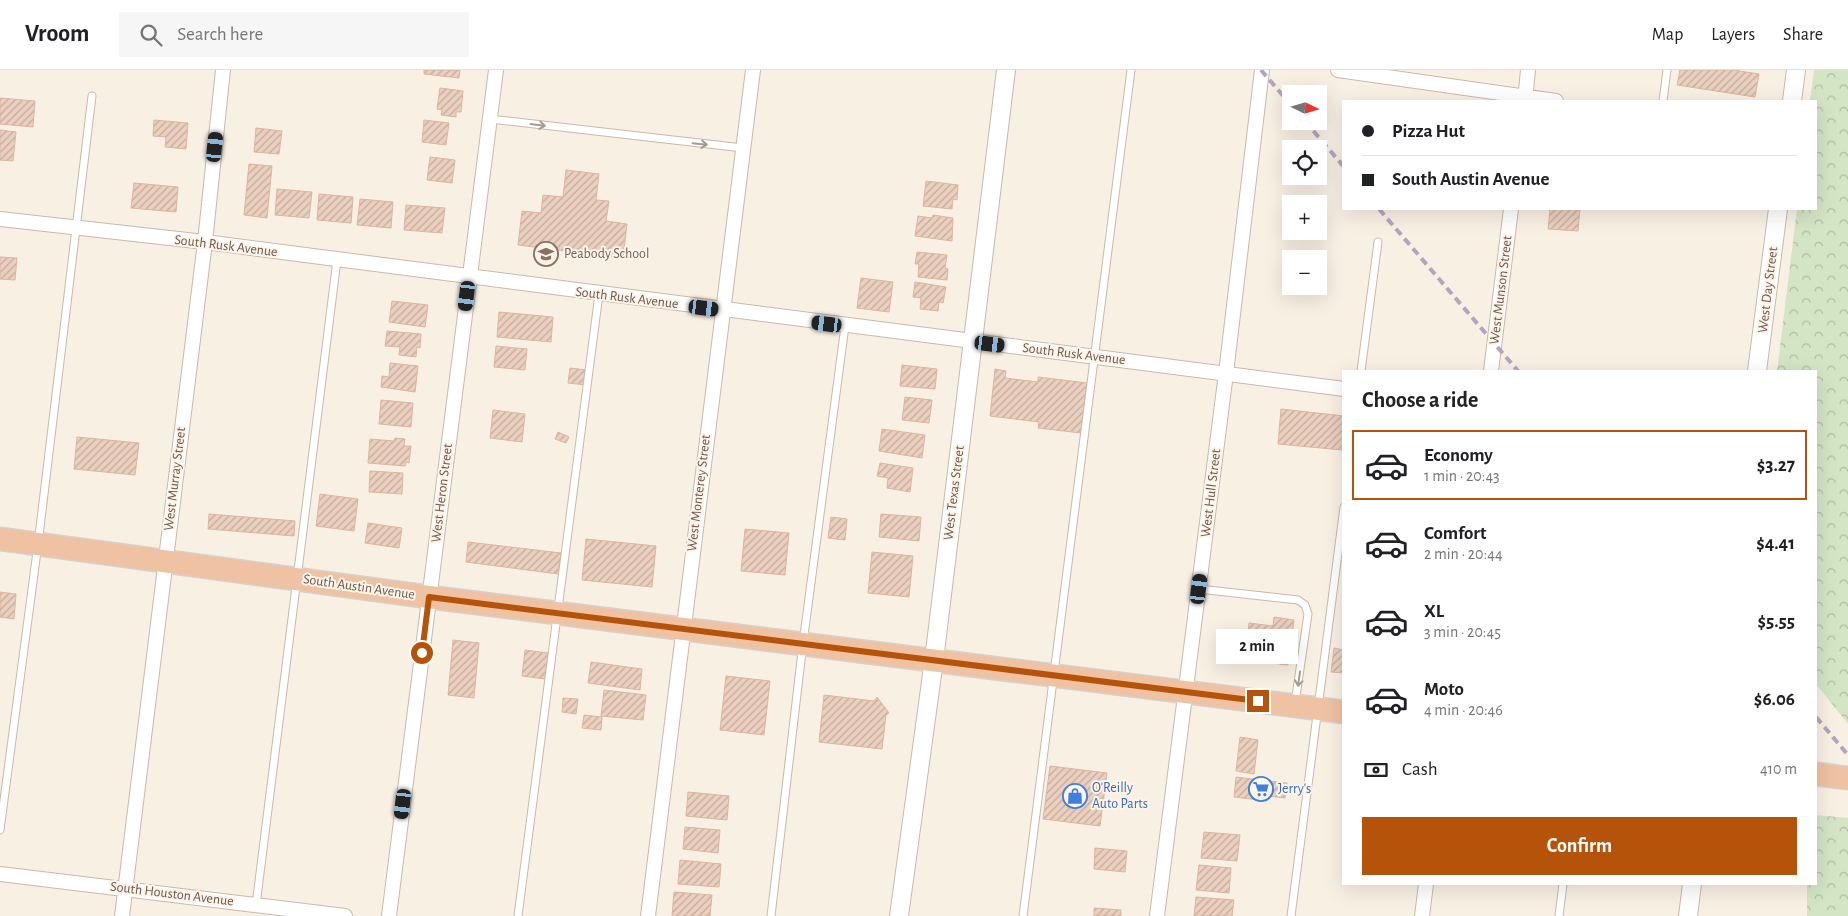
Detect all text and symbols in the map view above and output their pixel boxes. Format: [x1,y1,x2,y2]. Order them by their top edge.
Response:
search box [119,12,469,57]
icon: search [137,21,165,49]
text: Vroom [25,22,89,46]
text: Search here [177,25,263,44]
text: Map [1652,26,1683,44]
text: Layers [1711,26,1755,44]
text: Share [1783,26,1823,44]
north arrow [1282,85,1328,130]
map controls [1282,85,1327,295]
one-way arrow [530,120,546,130]
text: Pizza Hut [1392,122,1465,141]
car [205,131,224,163]
one-way arrow [691,139,707,149]
button: locate [1282,140,1327,185]
text: South Austin Avenue [1392,170,1550,189]
button: + [1282,195,1327,240]
street label: South Rusk Avenue [174,233,278,259]
street label: West Munson Street [1487,234,1515,345]
school or university icon: Peabody School [533,241,559,267]
street label: West Day Street [1756,246,1780,334]
place label: Peabody School [564,247,649,261]
button: − [1282,250,1327,295]
car [457,280,476,312]
street label: South Rusk Avenue [575,285,679,311]
car [688,299,719,317]
car [811,315,842,333]
car [974,335,1005,353]
street label: South Rusk Avenue [1022,341,1126,367]
text: Choose a ride [1362,389,1478,411]
street label: West Murray Street [162,426,188,532]
street label: West Monterey Street [685,433,713,552]
street label: West Heron Street [429,442,455,543]
icon: car [1364,443,1409,488]
street label: West Texas Street [941,444,967,541]
text: Economy [1424,446,1493,465]
street label: West Hull Street [1199,447,1223,538]
text: $3.27 [1757,456,1795,475]
text: 1 min · 20:43 [1424,468,1500,484]
icon: car [1364,521,1409,566]
text: Comfort [1424,524,1486,543]
text: $4.41 [1756,534,1795,553]
text: 2 min · 20:44 [1424,546,1503,562]
street label: South Austin Avenue [302,572,416,602]
car [1189,573,1208,605]
icon: car [1364,599,1409,644]
text: XL [1424,602,1444,621]
text: $5.55 [1757,612,1795,631]
text: 3 min · 20:45 [1424,624,1501,640]
callout: 2 min [1217,628,1299,664]
text: 2 min [1239,638,1275,654]
route start [411,642,433,664]
one-way arrow [1293,671,1303,687]
icon: car [1364,677,1409,722]
text: Moto [1424,680,1464,699]
route end [1247,690,1269,712]
text: $6.06 [1754,690,1795,709]
text: 4 min · 20:46 [1424,702,1503,718]
icon: cash [1362,756,1390,784]
text: Cash [1402,760,1438,779]
text: 410 m [1760,761,1797,777]
supermarket icon: Jerry's [1248,776,1274,802]
place label: O'Reilly Auto Parts [1092,781,1148,811]
place label: Jerry's [1278,782,1311,796]
shop icon: O'Reilly Auto Parts [1062,783,1088,809]
car [393,788,412,820]
button: Confirm [1362,817,1797,875]
street label: South Houston Avenue [109,879,235,909]

